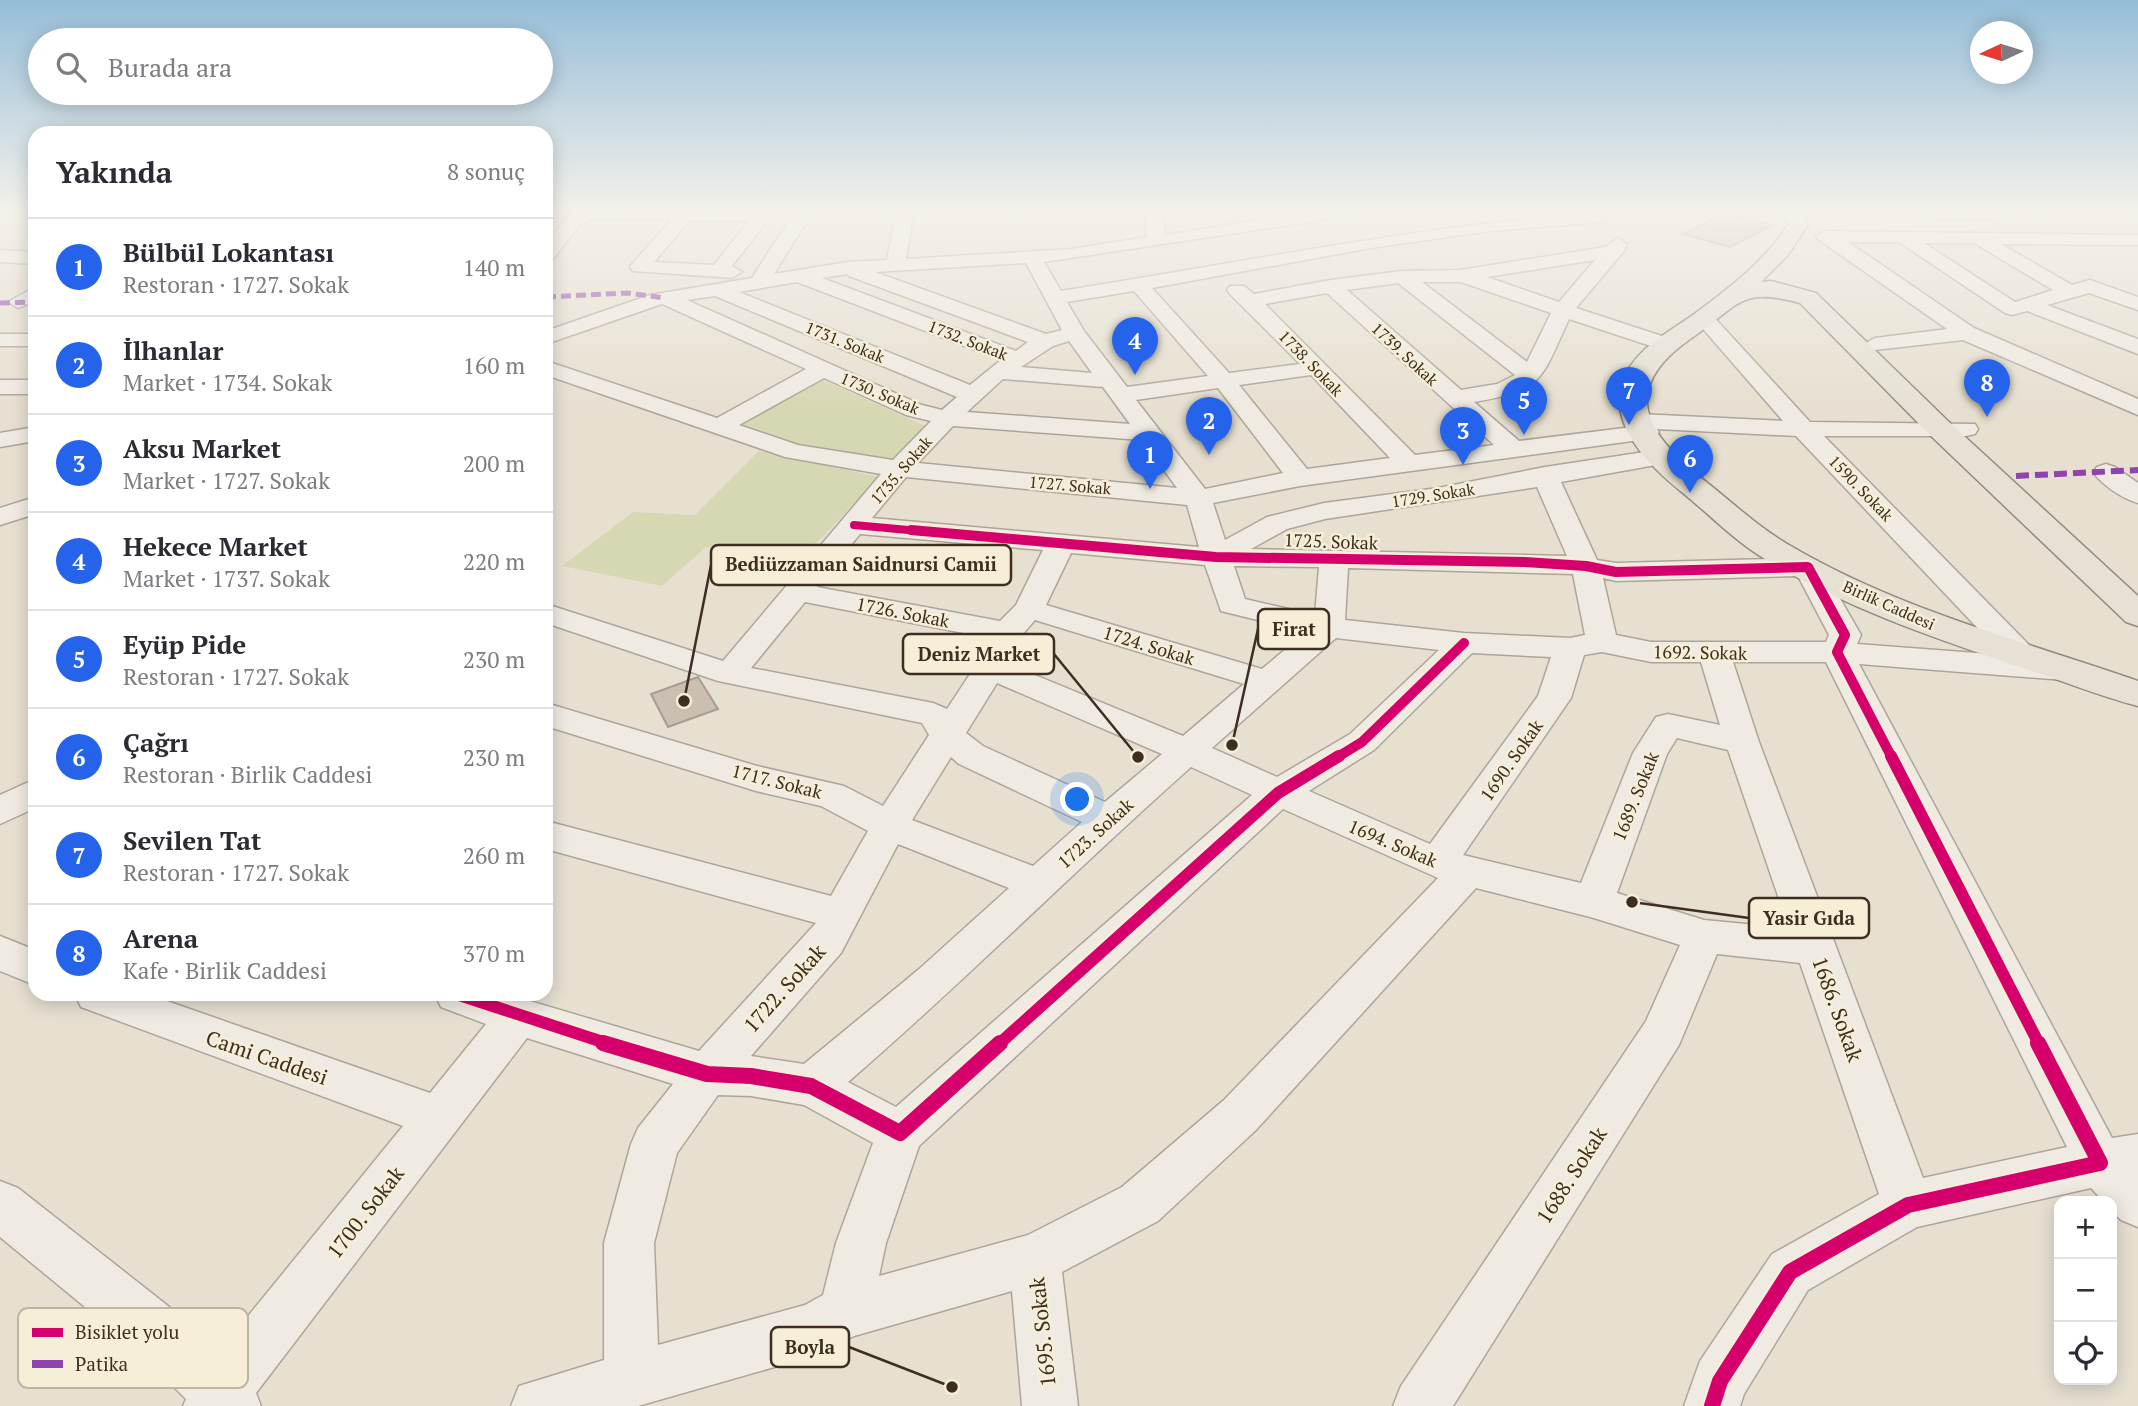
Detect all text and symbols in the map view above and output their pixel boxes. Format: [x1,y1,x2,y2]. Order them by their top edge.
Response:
north arrow [1970,21,2033,84]
search box [28,28,553,105]
icon: search [52,48,90,86]
text: Burada ara [108,50,232,84]
text: Yakında [56,152,172,192]
text: 8 sonuç [447,156,525,187]
text: Bülbül Lokantası [123,235,334,269]
text: 1 [73,252,86,283]
text: 140 m [463,252,525,283]
text: Restoran · 1727. Sokak [123,269,349,300]
street label: 1732. Sokak [925,315,1012,366]
street label: 1731. Sokak [802,316,889,368]
pin: 4 [1112,317,1158,375]
street label: 1739. Sokak [1367,317,1444,391]
street label: 1738. Sokak [1274,325,1349,401]
text: İlhanlar [123,333,224,367]
text: 2 [73,350,86,381]
text: 160 m [463,350,525,381]
pin: 8 [1964,359,2010,417]
street label: 1730. Sokak [837,366,924,420]
text: Market · 1734. Sokak [123,367,332,398]
pin: 7 [1606,367,1652,425]
pin: 5 [1501,377,1547,435]
pin: 2 [1186,397,1232,455]
pin: 3 [1440,407,1486,465]
text: Aksu Market [123,431,281,465]
street label: 1735. Sokak [865,431,937,509]
pin: 1 [1127,431,1173,489]
pin: 6 [1667,435,1713,493]
text: 3 [73,448,86,479]
text: 200 m [463,448,525,479]
street label: 1590. Sokak [1824,450,1899,526]
text: Market · 1727. Sokak [123,465,330,496]
street label: 1727. Sokak [1028,470,1113,500]
street label: 1729. Sokak [1390,477,1477,512]
street label: 1725. Sokak [1283,527,1379,555]
text: Hekece Market [123,529,308,563]
callout: Bediüzzaman Saidnursi Camii [711,545,1011,585]
text: 4 [73,546,86,577]
text: 220 m [463,546,525,577]
text: Bediüzzaman Saidnursi Camii [725,551,997,576]
text: Market · 1737. Sokak [123,563,330,594]
street label: Birlik Caddesi [1840,575,1939,635]
street label: 1726. Sokak [854,591,952,633]
callout: Firat [1258,609,1329,649]
text: Firat [1272,616,1316,641]
street label: 1724. Sokak [1100,620,1198,670]
text: Eyüp Pide [123,627,246,661]
callout: Deniz Market [903,634,1054,674]
street label: 1692. Sokak [1653,639,1748,665]
text: Deniz Market [918,641,1041,666]
text: 5 [73,644,86,675]
text: 230 m [463,644,525,675]
text: Restoran · 1727. Sokak [123,661,349,692]
street label: 1690. Sokak [1474,714,1548,806]
text: Çağrı [123,725,189,759]
text: 6 [73,742,86,773]
text: 230 m [463,742,525,773]
street label: 1689. Sokak [1606,747,1664,844]
street label: 1717. Sokak [729,758,825,804]
text: Restoran · Birlik Caddesi [123,759,372,790]
your location [1060,782,1094,816]
street label: 1723. Sokak [1052,792,1139,873]
street label: 1694. Sokak [1345,814,1442,873]
text: Sevilen Tat [123,823,261,857]
text: 7 [73,840,86,871]
text: 260 m [463,840,525,871]
text: Restoran · 1727. Sokak [123,857,349,888]
callout: Yasir Gıda [1749,898,1869,938]
text: Yasir Gıda [1763,905,1855,930]
text: Arena [123,921,198,955]
text: 8 [73,938,86,969]
text: 370 m [463,938,525,969]
street label: 1722. Sokak [737,938,831,1038]
street label: 1686. Sokak [1806,953,1870,1066]
text: Kafe · Birlik Caddesi [123,955,327,986]
street label: Cami Caddesi [202,1023,332,1091]
street label: 1688. Sokak [1529,1121,1613,1229]
street label: 1700. Sokak [320,1160,410,1264]
map controls [2054,1196,2117,1385]
button: + [2054,1196,2117,1259]
button: − [2054,1259,2117,1322]
street label: 1695. Sokak [1022,1276,1062,1388]
legend [18,1308,248,1388]
text: Bisiklet yolu [75,1319,180,1344]
button: locate [2054,1322,2117,1385]
callout: Boyla [771,1327,849,1367]
text: Boyla [785,1334,836,1359]
text: Patika [75,1351,128,1376]

